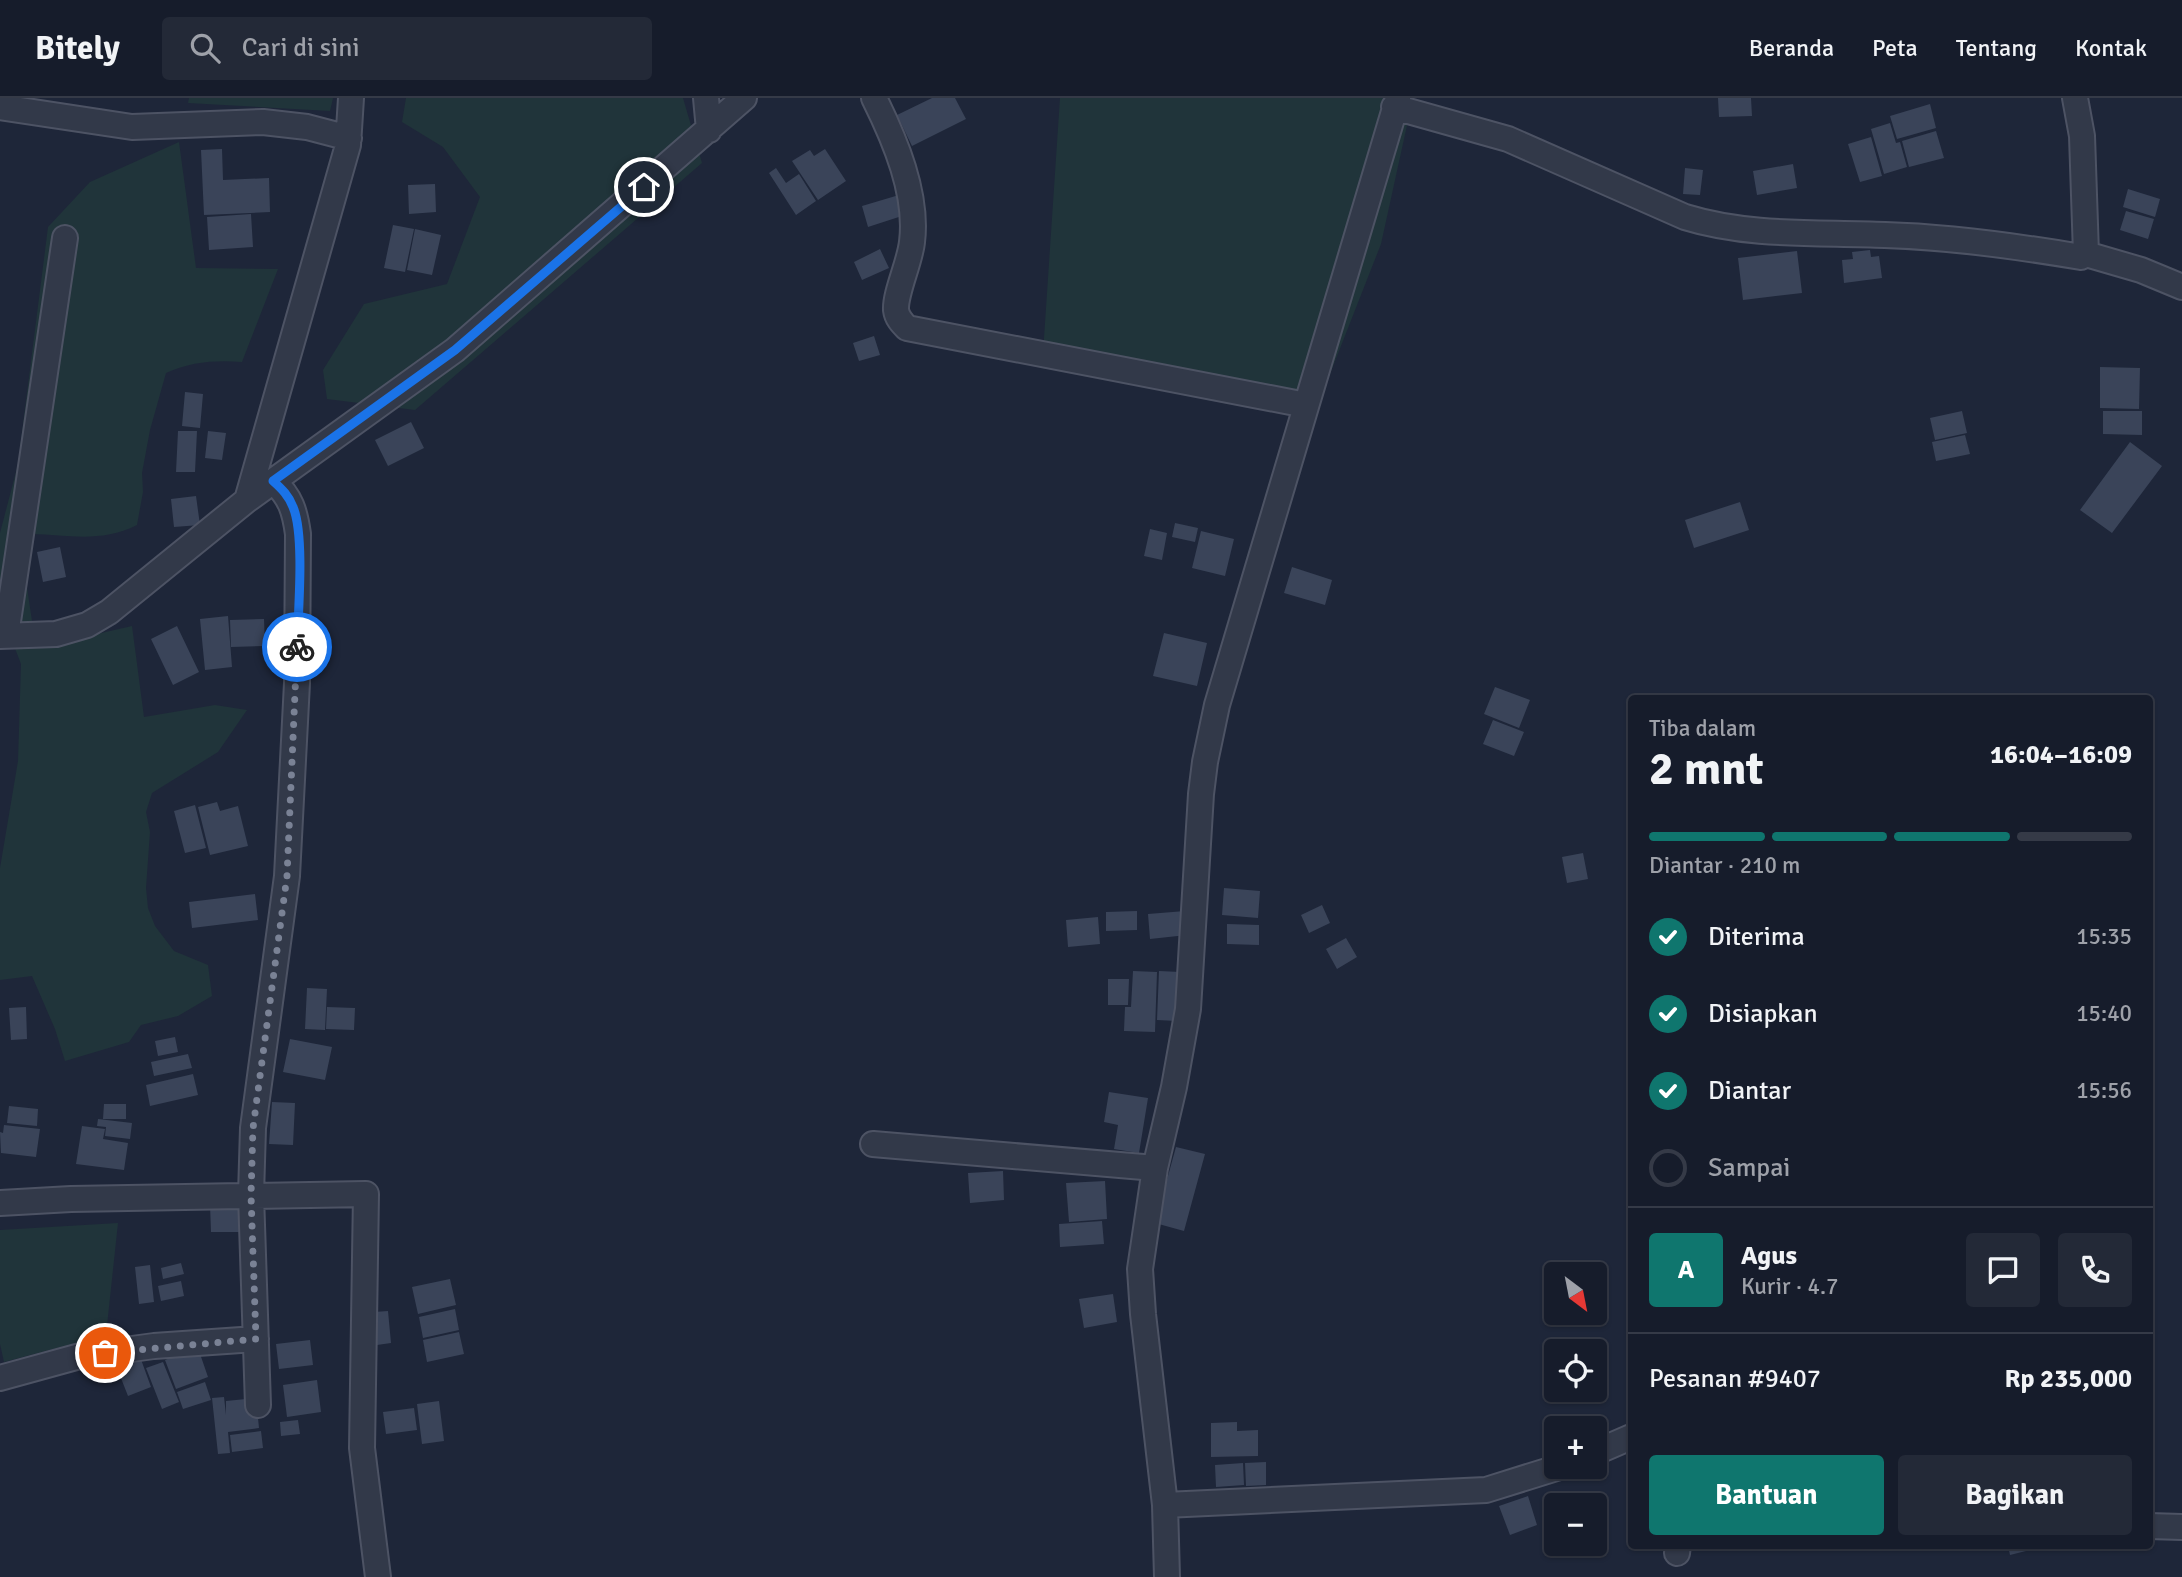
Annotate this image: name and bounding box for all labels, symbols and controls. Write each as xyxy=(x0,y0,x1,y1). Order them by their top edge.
search box xyxy=(162,17,652,80)
text: Bitely xyxy=(35,28,120,69)
icon: search xyxy=(186,29,224,67)
text: Cari di sini xyxy=(242,32,359,64)
text: Beranda xyxy=(1749,33,1834,63)
text: Peta xyxy=(1872,33,1918,63)
text: Tentang xyxy=(1956,33,2037,63)
text: Kontak xyxy=(2075,33,2147,63)
pin xyxy=(614,157,674,217)
icon: home xyxy=(625,168,663,206)
courier xyxy=(262,612,332,682)
icon: bike xyxy=(278,628,316,666)
text: Tiba dalam xyxy=(1649,714,1756,743)
text: 16:04–16:09 xyxy=(1990,739,2132,771)
text: 2 mnt xyxy=(1649,741,1764,797)
text: Diantar · 210 m xyxy=(1649,851,1800,880)
icon: check xyxy=(1649,918,1687,956)
text: Diterima xyxy=(1708,921,1805,953)
text: 15:35 xyxy=(2076,922,2132,951)
icon: check xyxy=(1649,995,1687,1033)
text: Disiapkan xyxy=(1708,998,1818,1030)
text: 15:40 xyxy=(2076,999,2132,1028)
icon: check xyxy=(1649,1072,1687,1110)
text: Diantar xyxy=(1708,1075,1791,1107)
text: 15:56 xyxy=(2076,1076,2132,1105)
text: Sampai xyxy=(1708,1152,1790,1184)
button: chat xyxy=(1966,1233,2040,1307)
button: phone xyxy=(2058,1233,2132,1307)
text: Agus xyxy=(1741,1240,1797,1272)
text: A xyxy=(1678,1254,1694,1286)
north arrow xyxy=(1544,1262,1606,1325)
map controls xyxy=(1544,1262,1607,1556)
text: Kurir · 4.7 xyxy=(1741,1272,1838,1301)
pin xyxy=(75,1323,135,1383)
icon: bag xyxy=(86,1334,124,1372)
button: locate xyxy=(1544,1339,1607,1402)
text: Pesanan #9407 xyxy=(1649,1363,1821,1395)
text: Rp 235,000 xyxy=(2004,1363,2132,1395)
button: + xyxy=(1544,1416,1607,1479)
button: Bantuan xyxy=(1649,1455,1884,1535)
button: Bagikan xyxy=(1898,1455,2132,1535)
button: − xyxy=(1544,1493,1607,1556)

